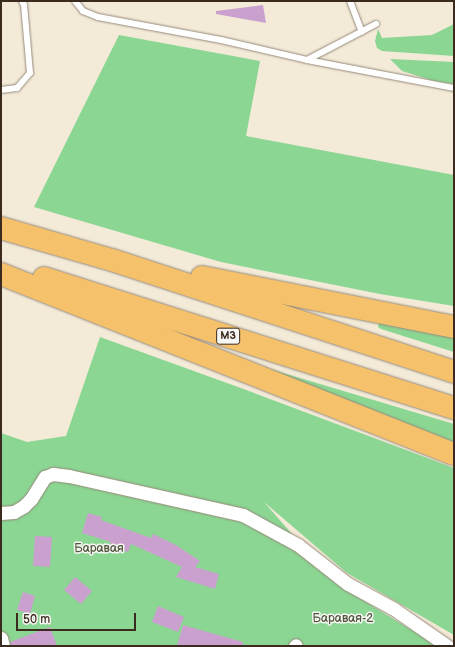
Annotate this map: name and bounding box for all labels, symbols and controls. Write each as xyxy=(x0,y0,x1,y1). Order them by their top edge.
road number: М3 xyxy=(216,327,240,345)
park label: Баравая xyxy=(74,542,124,556)
scale bar xyxy=(18,605,138,631)
text: 50 m xyxy=(23,612,50,627)
park label: Баравая-2 xyxy=(313,612,373,626)

